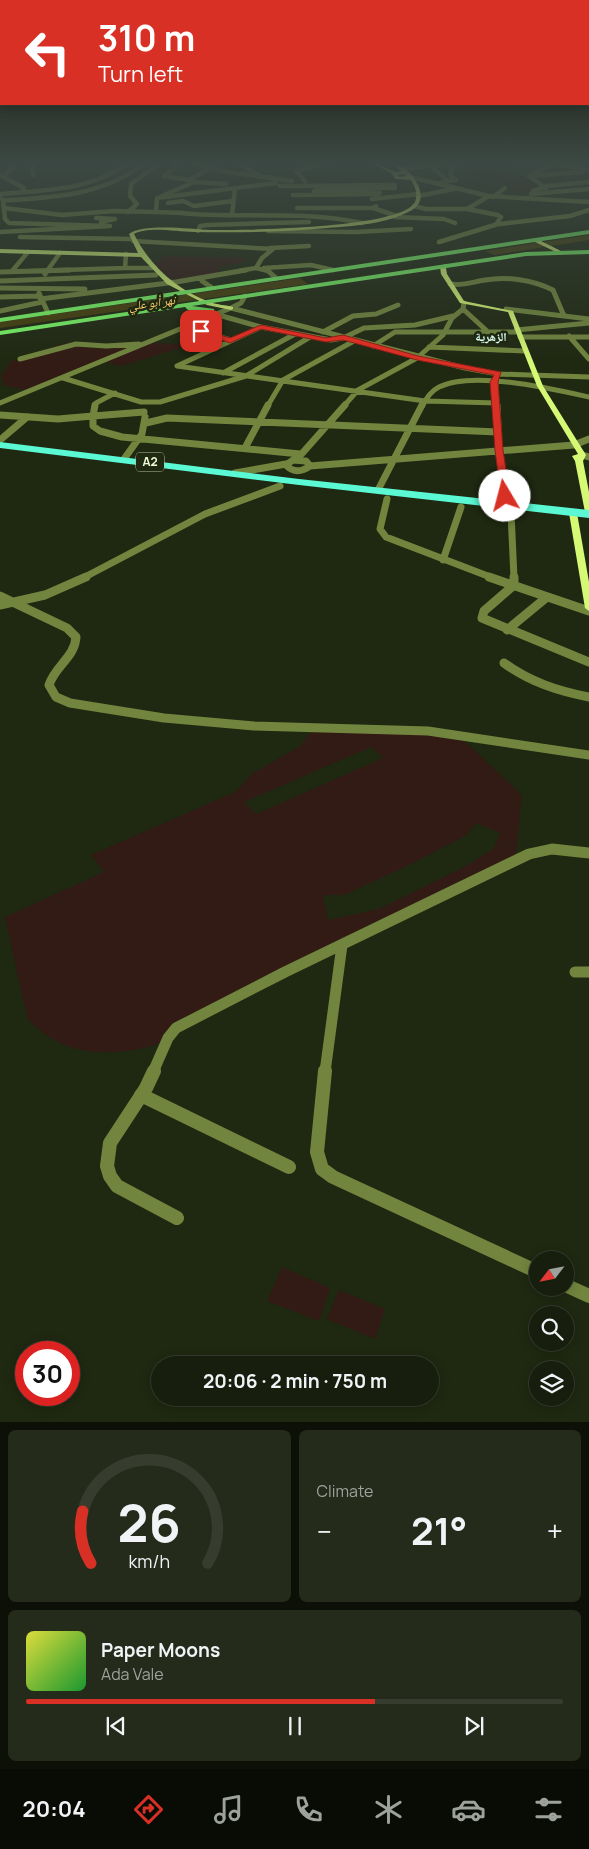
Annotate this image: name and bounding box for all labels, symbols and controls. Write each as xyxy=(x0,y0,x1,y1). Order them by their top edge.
text: 310 m xyxy=(98,14,195,62)
icon: left xyxy=(15,20,80,85)
text: Turn left xyxy=(98,59,183,89)
water label: نهر أبو علي xyxy=(128,291,179,316)
pin xyxy=(180,310,222,352)
icon: arrive xyxy=(187,317,215,345)
district label: الزهرية xyxy=(475,328,507,345)
road number: A2 xyxy=(136,452,164,472)
position arrow xyxy=(478,469,530,521)
north arrow xyxy=(529,1251,574,1296)
map controls xyxy=(529,1251,574,1406)
button: search xyxy=(529,1306,574,1351)
speed limit sign: 30 xyxy=(15,1341,80,1406)
button: layers xyxy=(529,1361,574,1406)
text: 20:06 · 2 min · 750 m xyxy=(203,1368,387,1394)
text: Climate xyxy=(317,1480,373,1502)
text: 26 xyxy=(118,1487,181,1558)
text: 21° xyxy=(411,1504,467,1556)
text: − xyxy=(317,1512,332,1550)
text: + xyxy=(547,1512,563,1550)
text: km/h xyxy=(128,1549,170,1573)
text: Paper Moons xyxy=(101,1637,220,1663)
text: Ada Vale xyxy=(101,1663,164,1685)
icon: previous xyxy=(102,1712,130,1740)
icon: pause xyxy=(281,1712,309,1740)
icon: next xyxy=(460,1712,488,1740)
icon: directions xyxy=(131,1792,166,1827)
icon: music xyxy=(211,1792,246,1827)
icon: phone xyxy=(291,1792,326,1827)
icon: climate xyxy=(371,1792,406,1827)
icon: car xyxy=(451,1792,486,1827)
icon: filters xyxy=(531,1792,566,1827)
text: 20:04 xyxy=(23,1794,86,1824)

